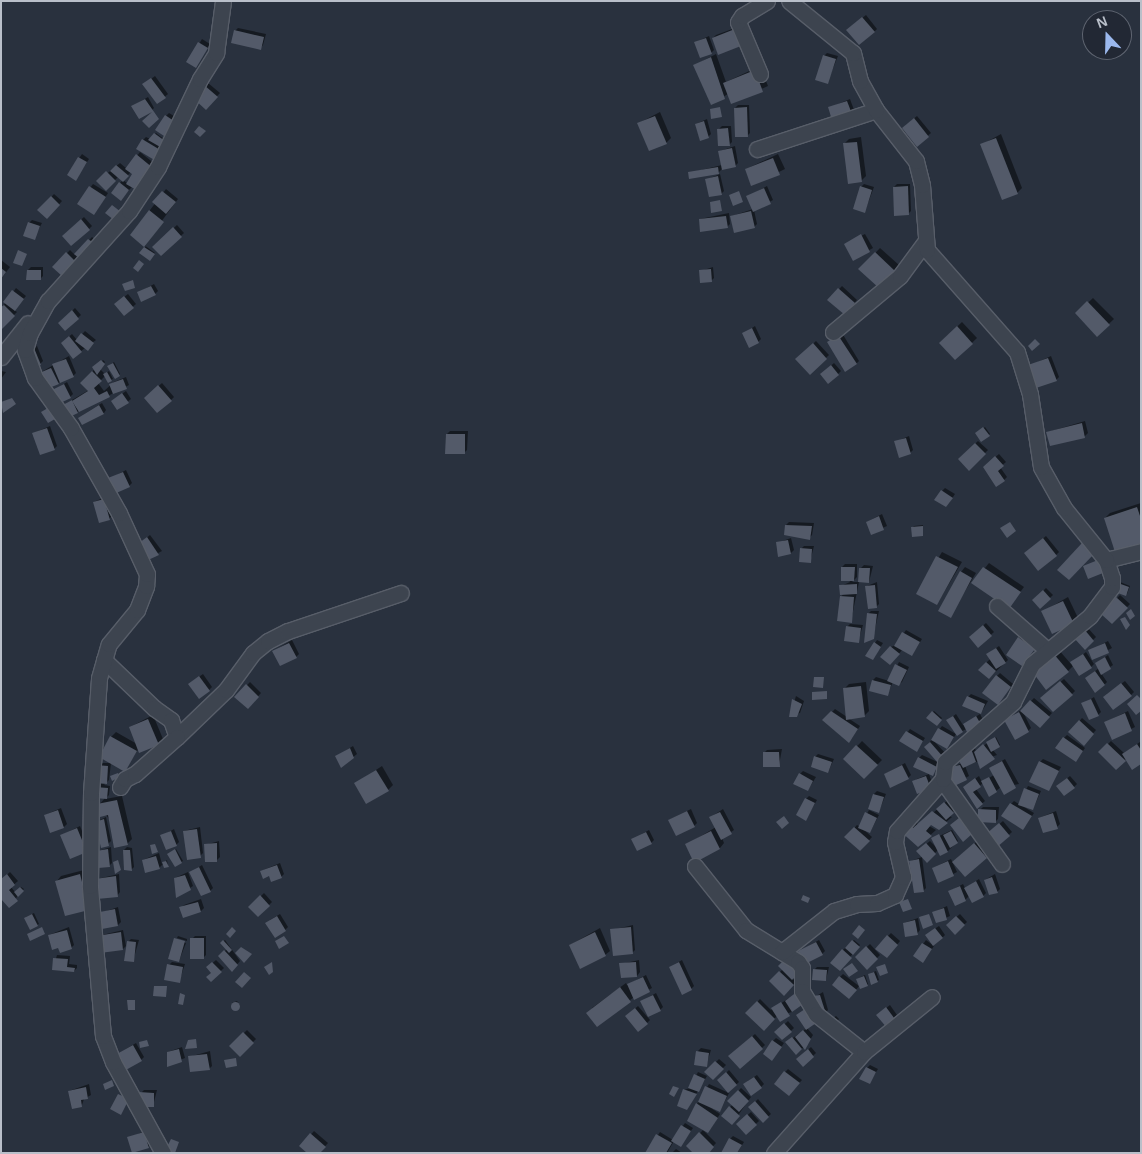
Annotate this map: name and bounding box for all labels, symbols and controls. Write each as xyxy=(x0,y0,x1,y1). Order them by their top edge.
north arrow xyxy=(1082,10,1132,60)
text: N xyxy=(1094,13,1110,31)

